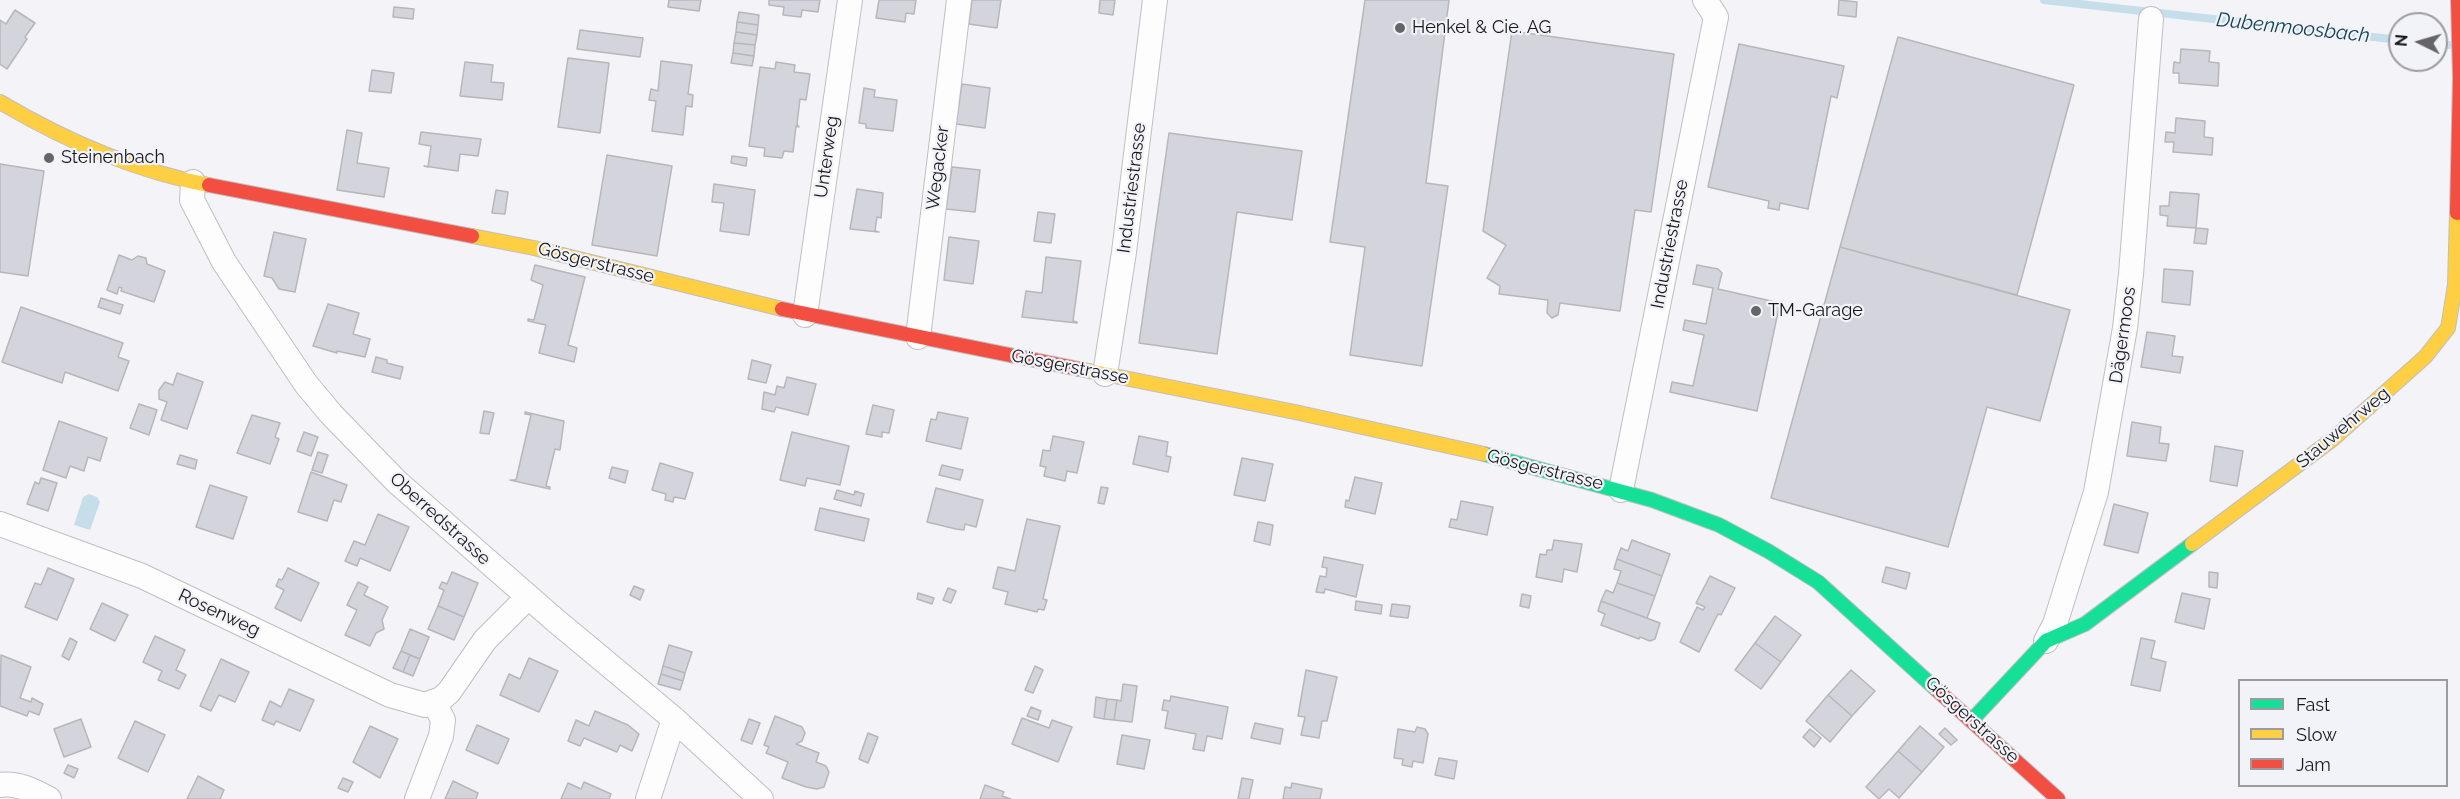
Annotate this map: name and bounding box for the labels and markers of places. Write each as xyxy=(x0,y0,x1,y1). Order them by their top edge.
place label: Henkel & Cie. AG xyxy=(1412,17,1551,39)
marker: Henkel & Cie. AG xyxy=(1393,21,1407,35)
place label: Steinenbach xyxy=(61,147,165,169)
marker: Steinenbach xyxy=(42,151,56,165)
place label: TM-Garage xyxy=(1768,300,1863,322)
marker: TM-Garage xyxy=(1749,304,1763,318)

